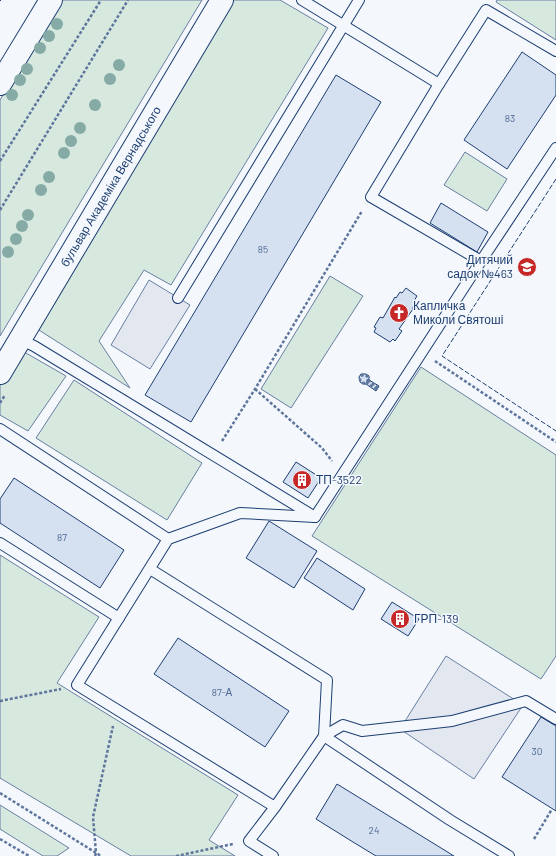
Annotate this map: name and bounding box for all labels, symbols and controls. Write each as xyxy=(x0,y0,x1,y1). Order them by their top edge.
street label: бульвар Академіка Вернадського xyxy=(57,103,163,269)
house number: 83 xyxy=(505,112,515,124)
house number: 85 xyxy=(258,243,268,255)
place label: Дитячий садок №463 xyxy=(447,252,513,281)
school or university icon: Дитячий садок №463 xyxy=(516,256,538,278)
place label: Капличка Миколи Святоші xyxy=(413,298,503,326)
church icon: Капличка Миколи Святоші xyxy=(388,302,410,324)
building icon: ТП-3522 xyxy=(291,469,313,491)
place label: ТП-3522 xyxy=(316,472,362,486)
house number: 87 xyxy=(57,531,67,543)
building icon: ГРП-139 xyxy=(389,608,411,630)
place label: ГРП-139 xyxy=(414,611,459,625)
house number: 87-А xyxy=(212,686,233,698)
house number: 30 xyxy=(532,745,542,757)
house number: 24 xyxy=(369,824,379,836)

